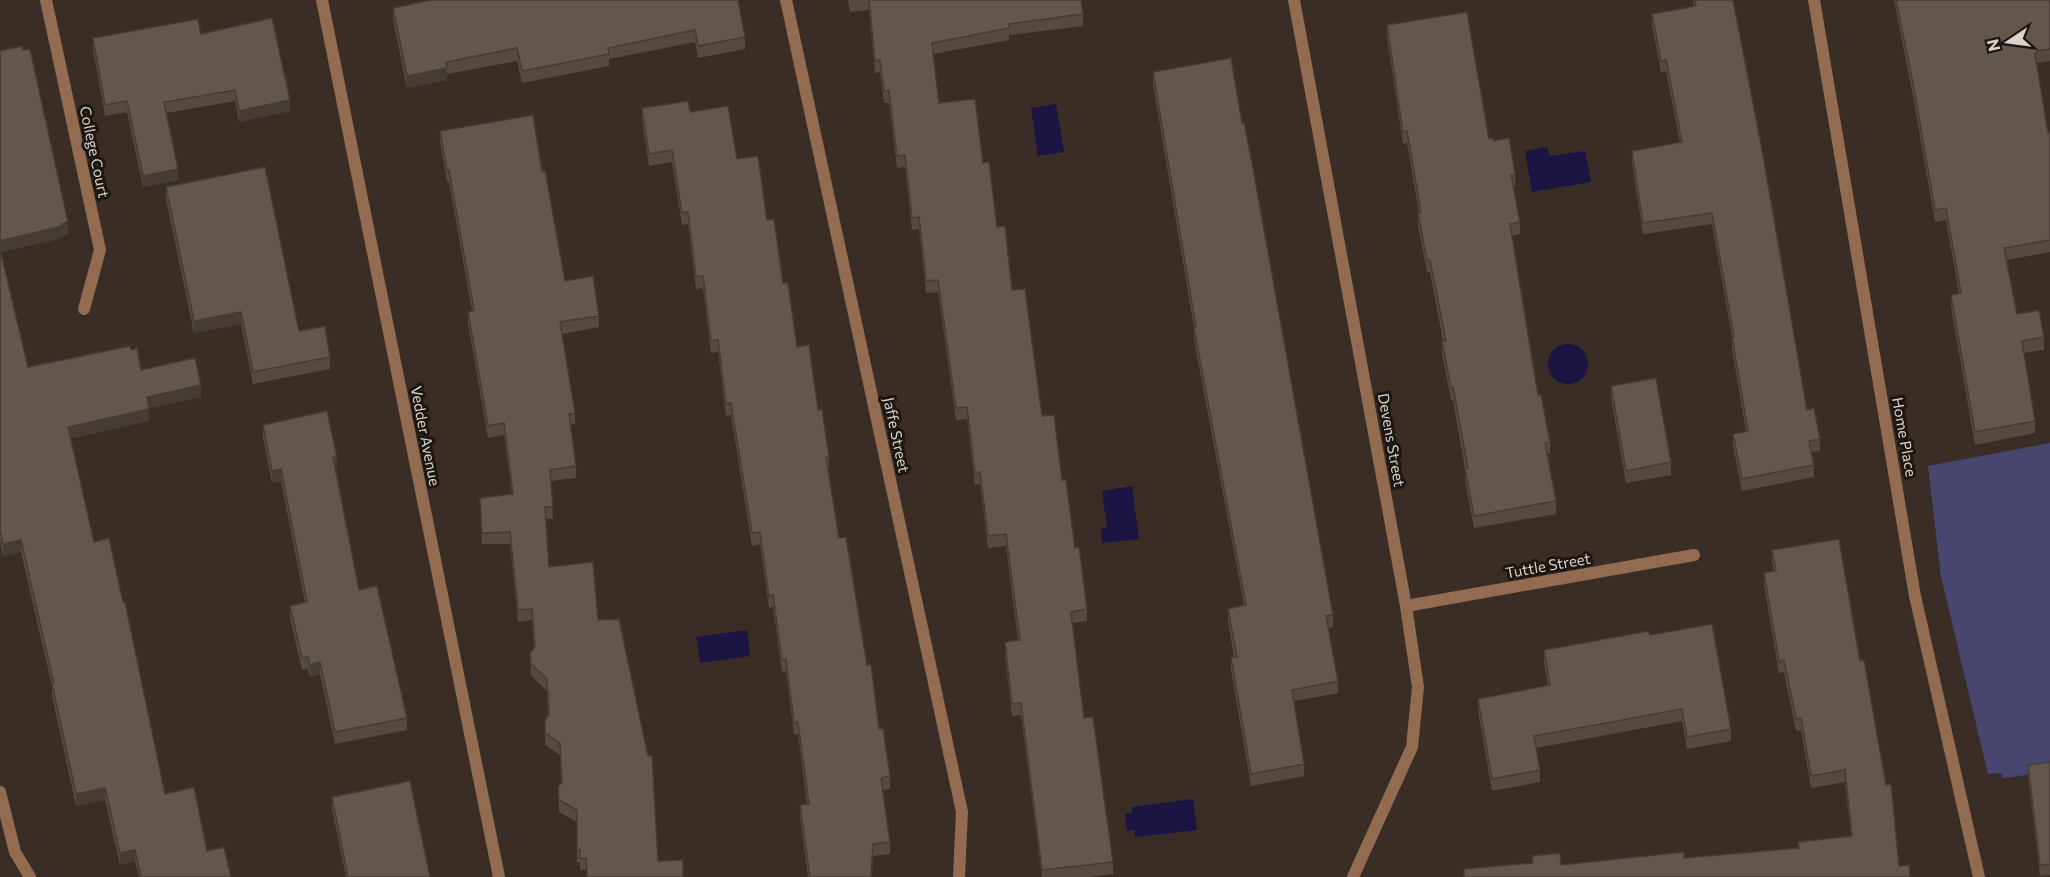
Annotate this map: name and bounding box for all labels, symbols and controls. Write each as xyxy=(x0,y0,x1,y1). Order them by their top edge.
north arrow xyxy=(1978,12,2038,72)
text: N xyxy=(1982,38,2004,53)
street label: College Court xyxy=(76,104,113,199)
street label: Vedder Avenue xyxy=(407,384,444,487)
street label: Devens Street xyxy=(1375,392,1409,488)
street label: Jaffe Street xyxy=(880,395,914,474)
street label: Home Place xyxy=(1889,396,1921,478)
street label: Tuttle Street xyxy=(1504,549,1592,581)

